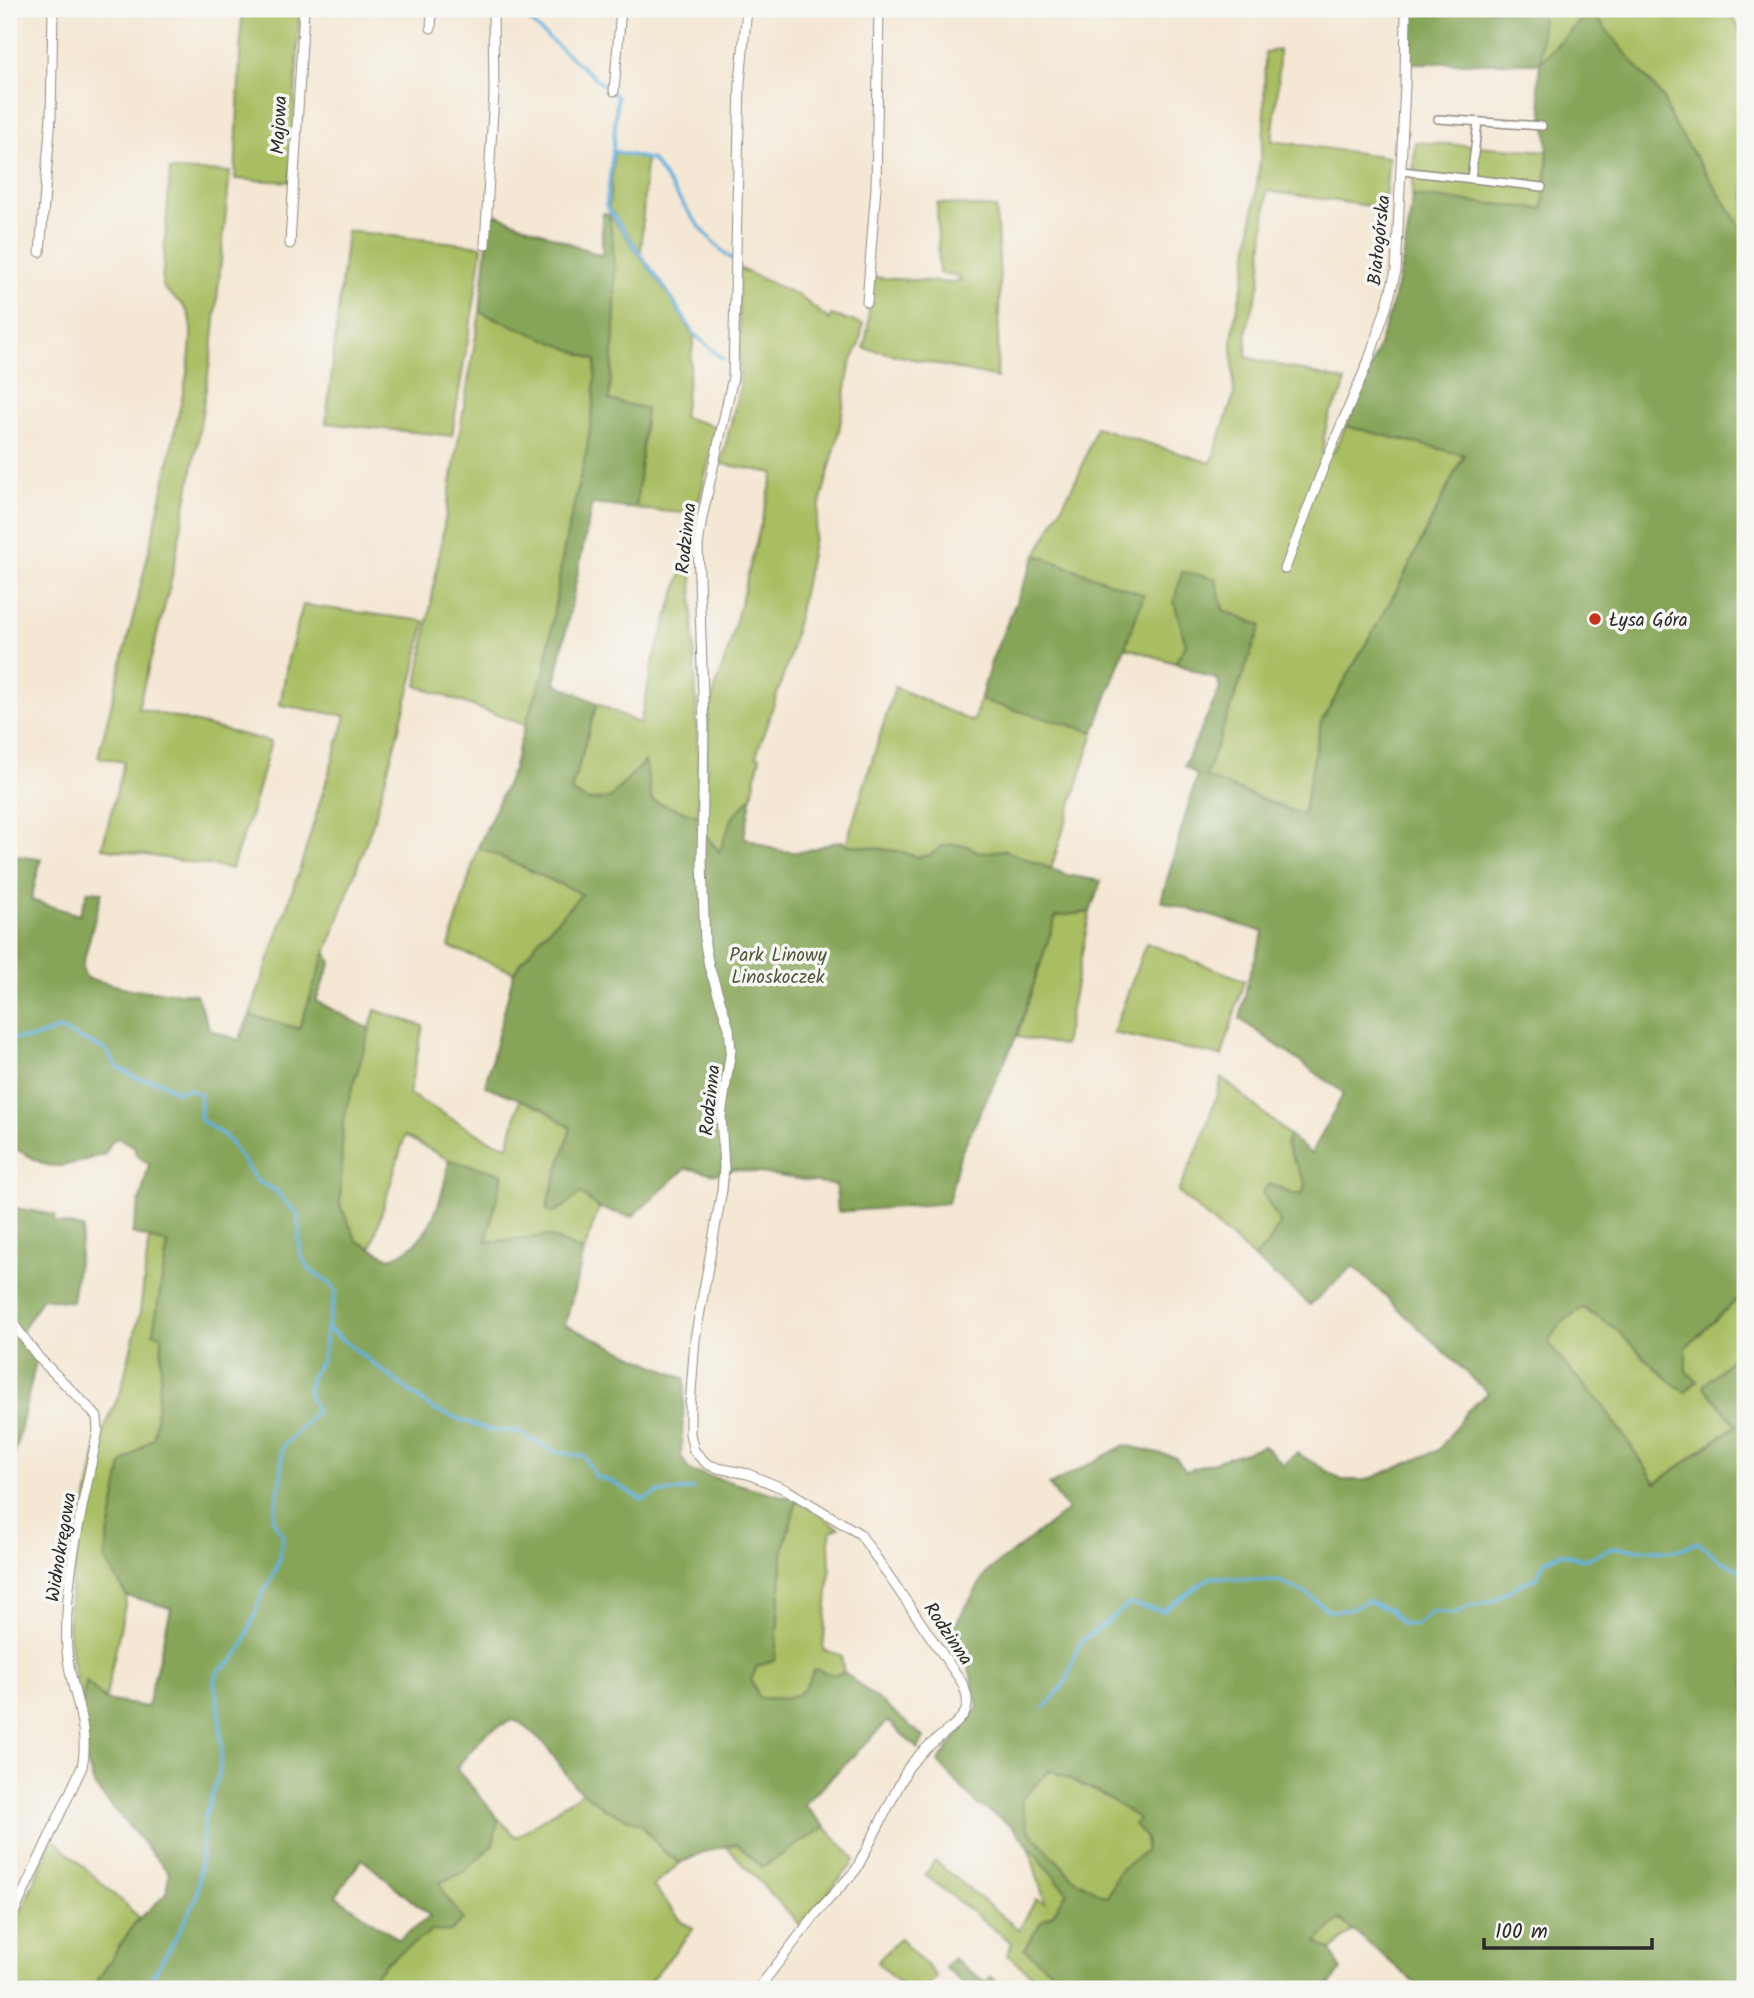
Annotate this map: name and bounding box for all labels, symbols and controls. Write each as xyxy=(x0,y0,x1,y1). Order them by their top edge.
street label: Majowa xyxy=(263,95,297,155)
street label: Białogórska xyxy=(1360,193,1400,287)
street label: Rodzinna xyxy=(668,501,706,575)
place label: Łysa Góra xyxy=(1609,606,1688,636)
marker: Łysa Góra xyxy=(1587,611,1603,627)
park label: Park Linowy Linoskoczek xyxy=(729,941,828,993)
street label: Rodzinna xyxy=(692,1063,730,1137)
street label: Widnokręgowa xyxy=(39,1490,85,1604)
street label: Rodzinna xyxy=(915,1596,980,1672)
scale bar xyxy=(1484,1907,1652,1951)
text: 100 m xyxy=(1495,1916,1548,1949)

